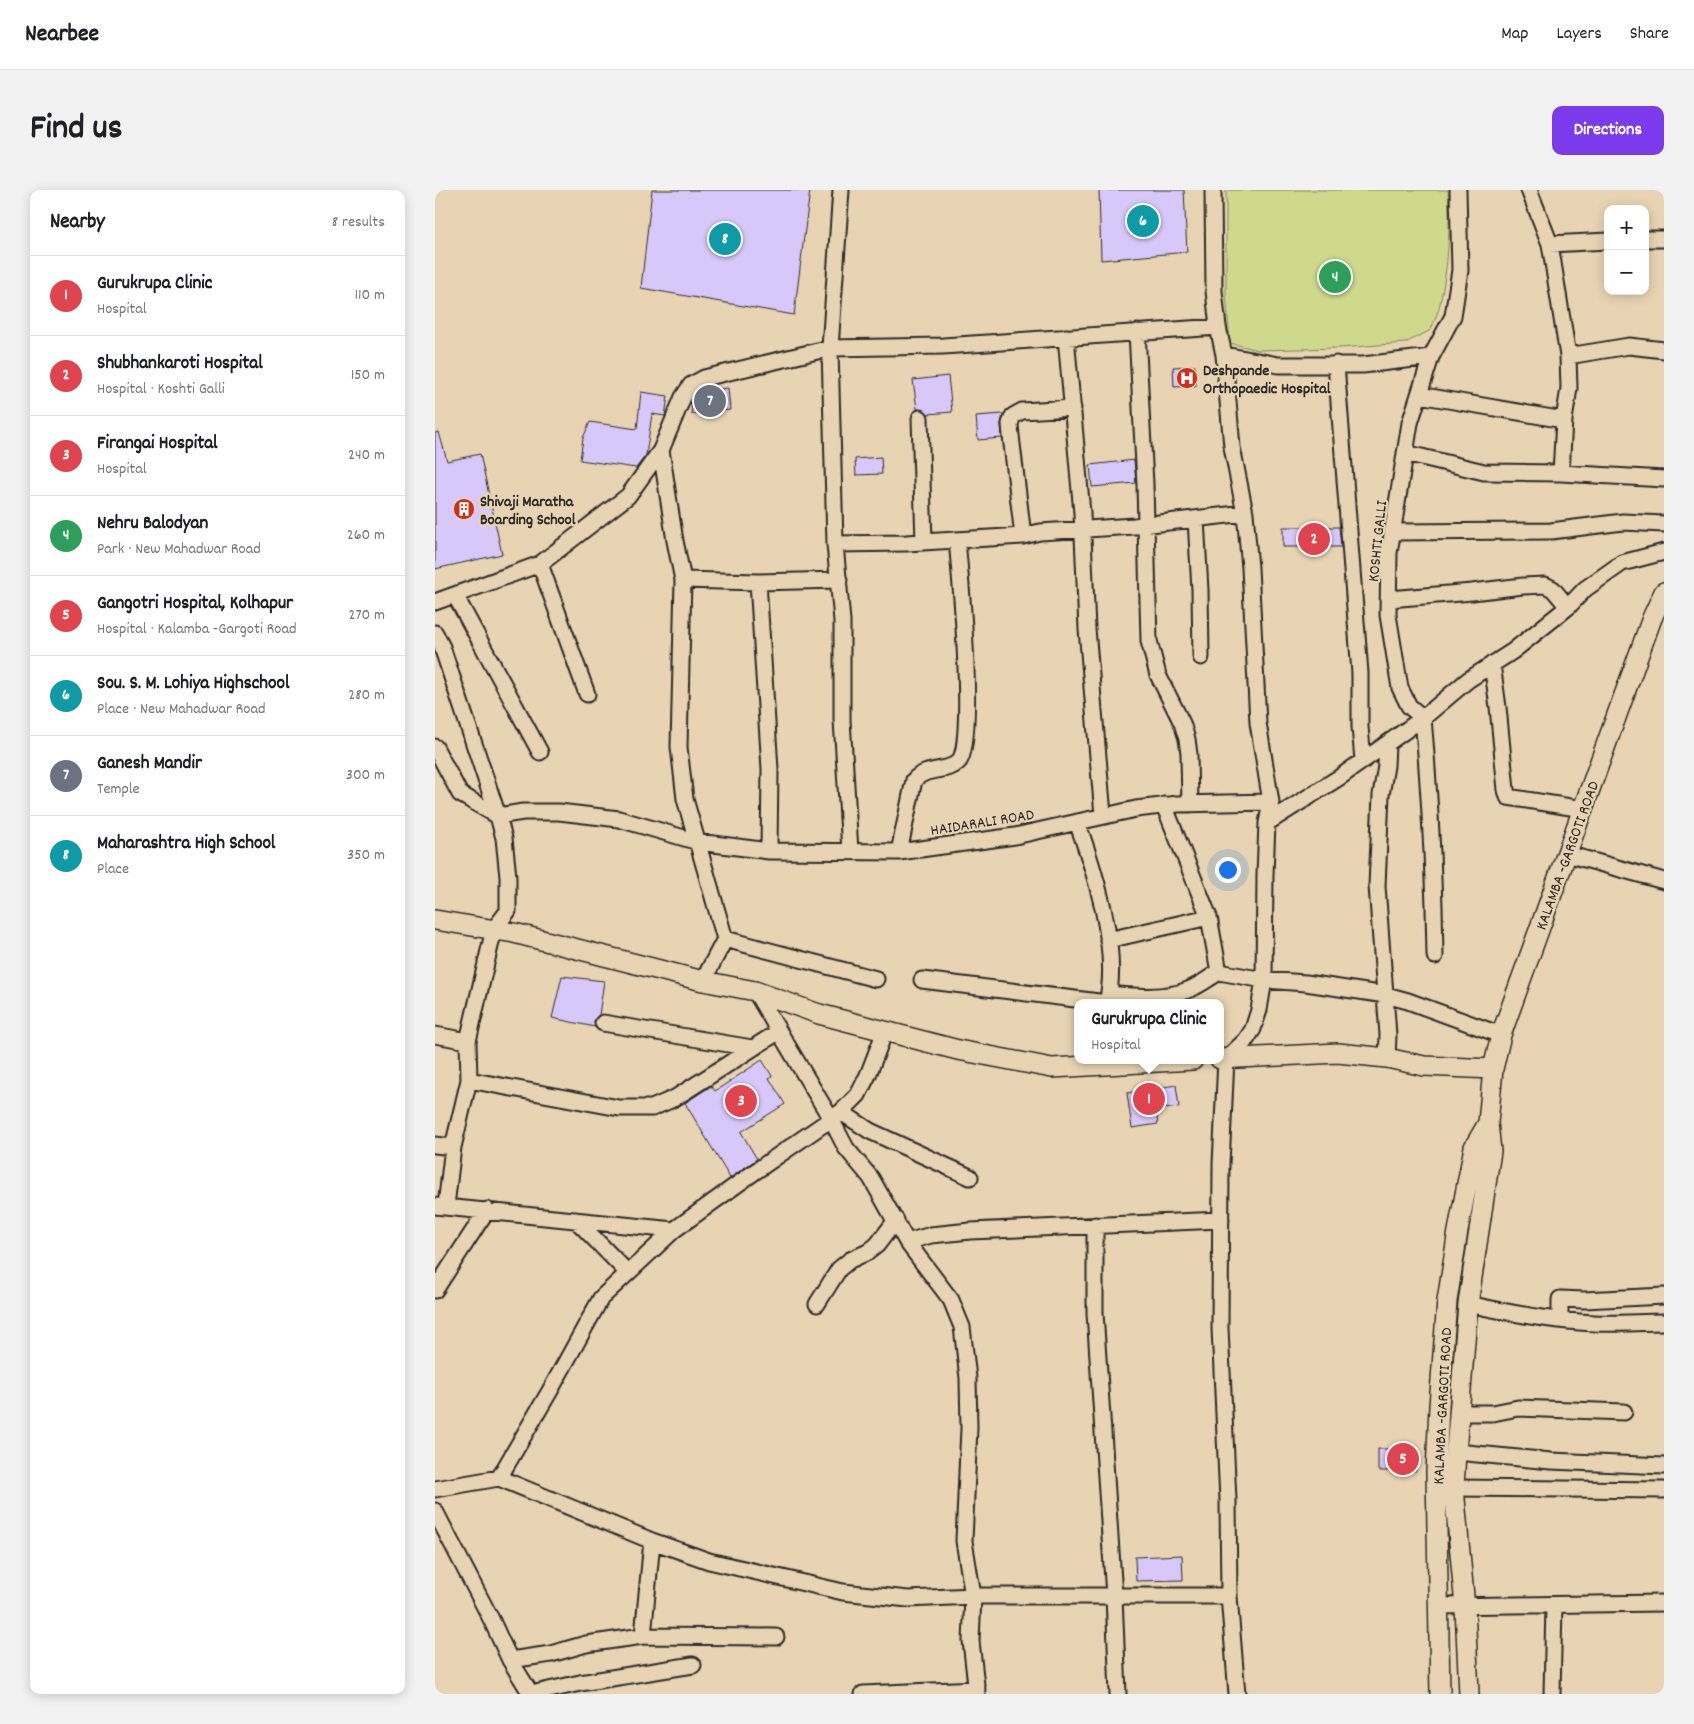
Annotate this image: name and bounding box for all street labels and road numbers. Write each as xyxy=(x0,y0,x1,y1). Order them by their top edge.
street label: KOSHTI GALLI xyxy=(1363,499,1394,583)
street label: KALAMBA -GARGOTI ROAD xyxy=(1531,778,1606,934)
street label: HAIDARALI ROAD xyxy=(929,804,1036,843)
street label: KALAMBA -GARGOTI ROAD xyxy=(1428,1327,1459,1485)

